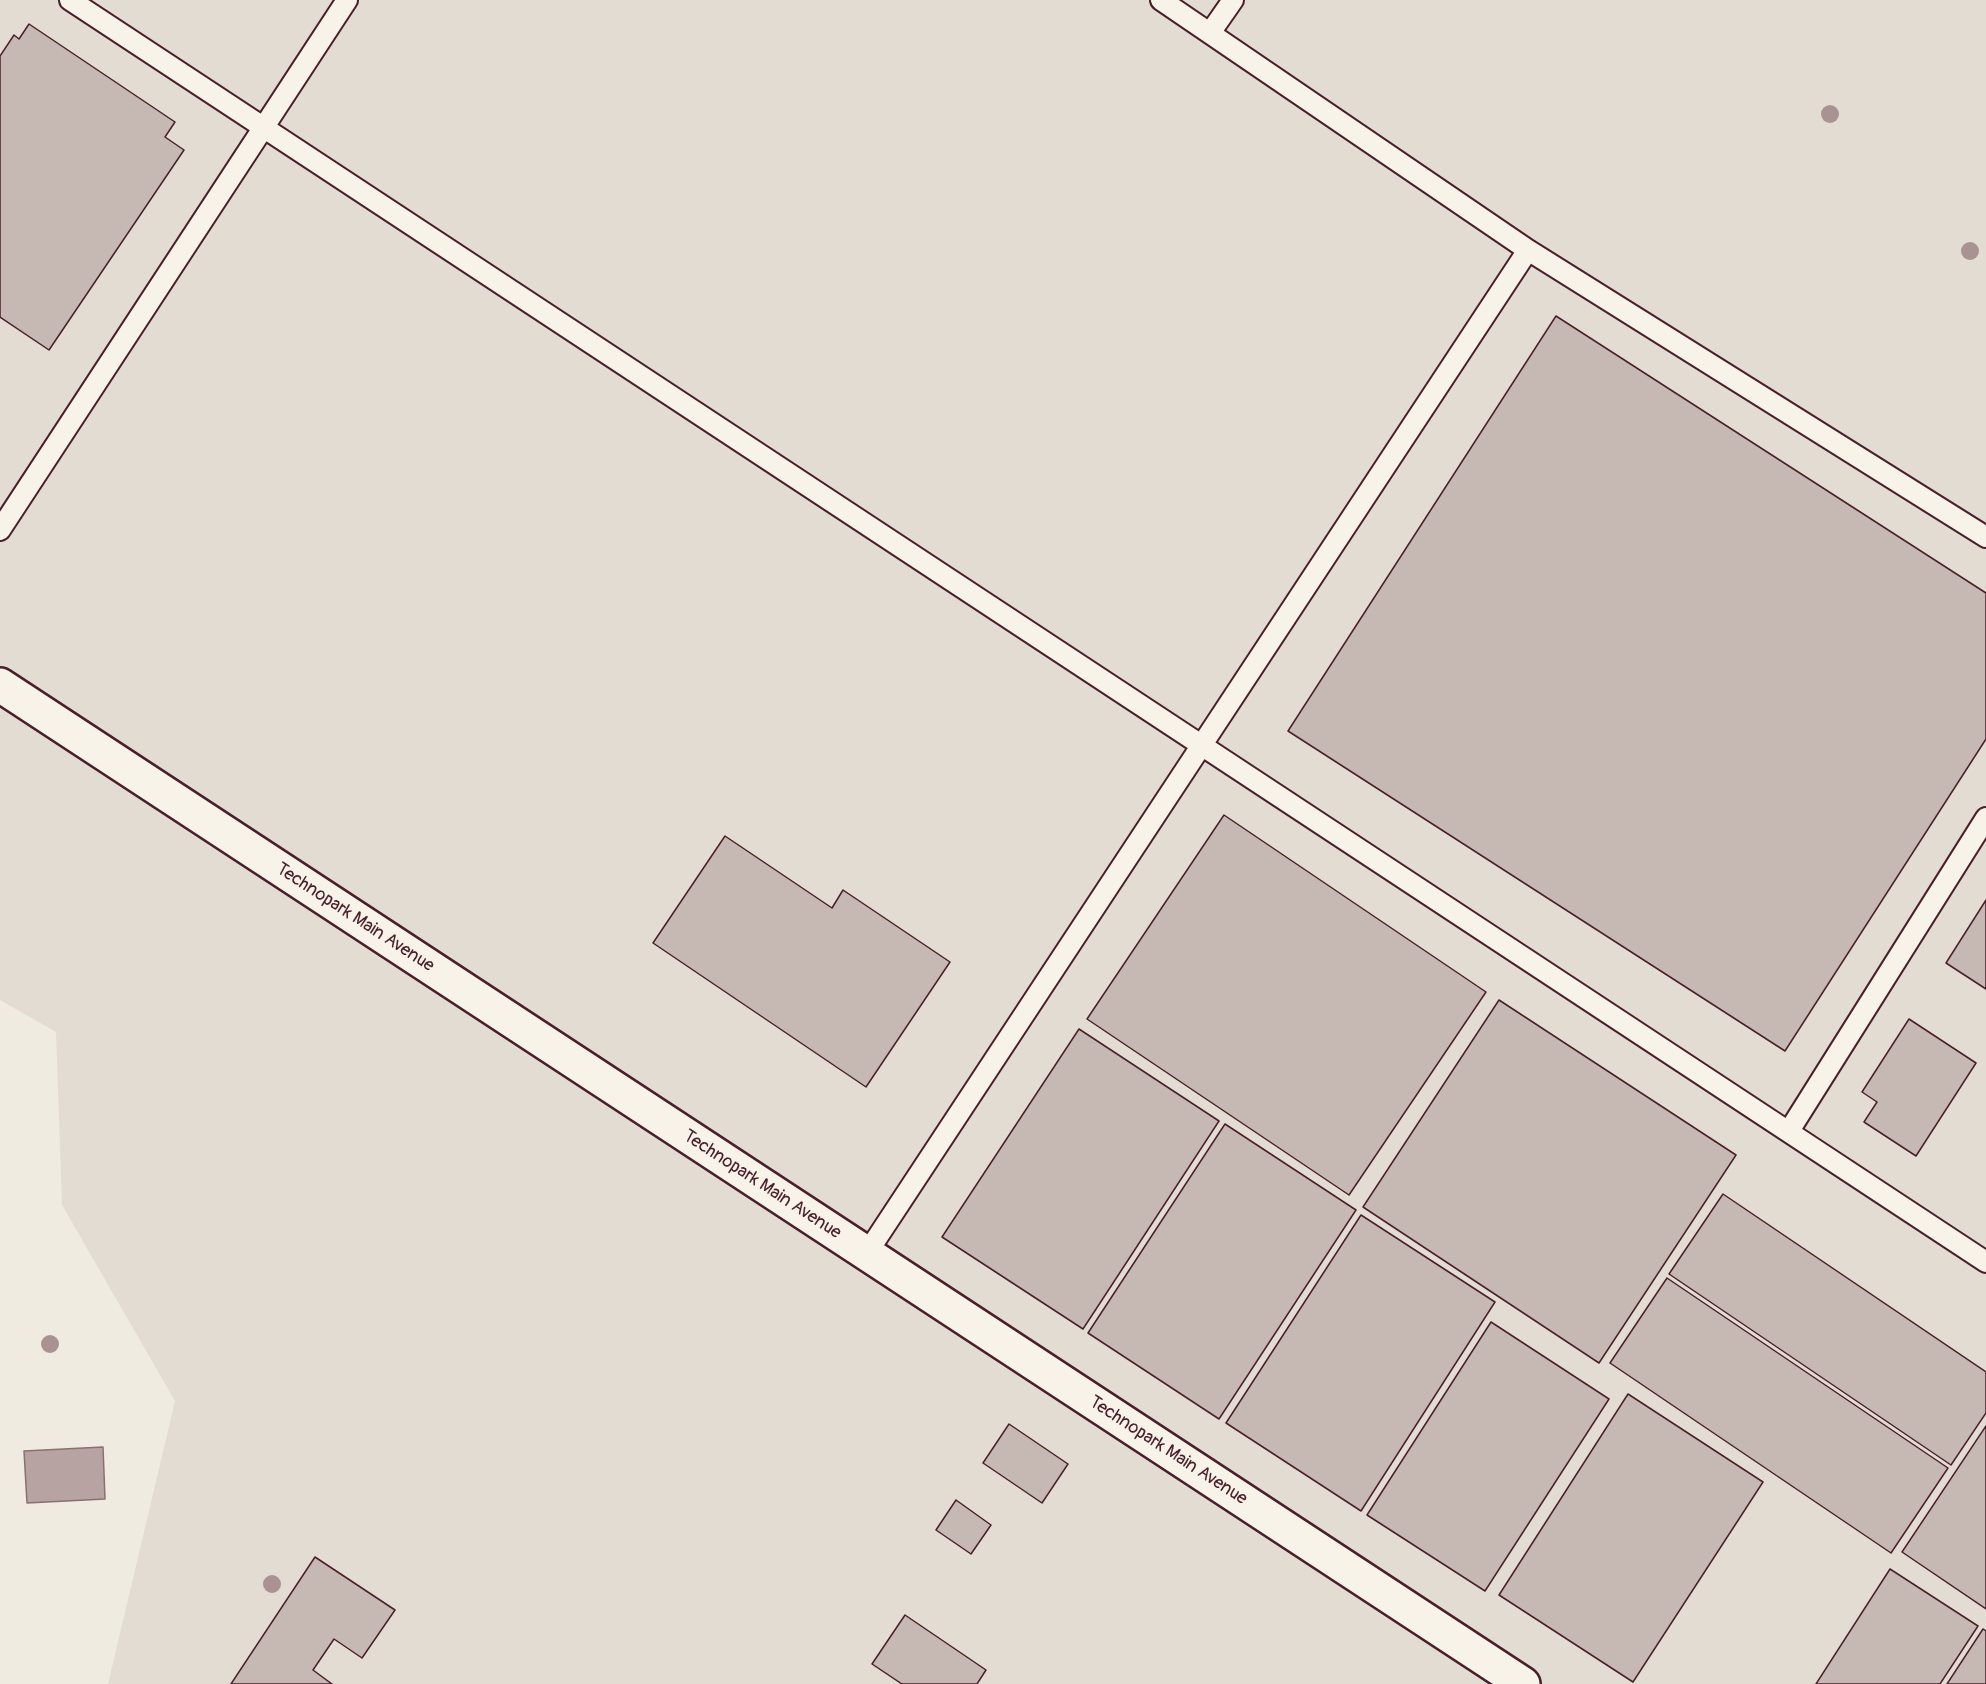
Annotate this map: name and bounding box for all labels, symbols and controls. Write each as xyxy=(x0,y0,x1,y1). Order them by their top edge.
street label: Technopark Main Avenue xyxy=(272,859,438,977)
street label: Technopark Main Avenue xyxy=(679,1126,845,1244)
street label: Technopark Main Avenue xyxy=(1085,1392,1251,1510)

